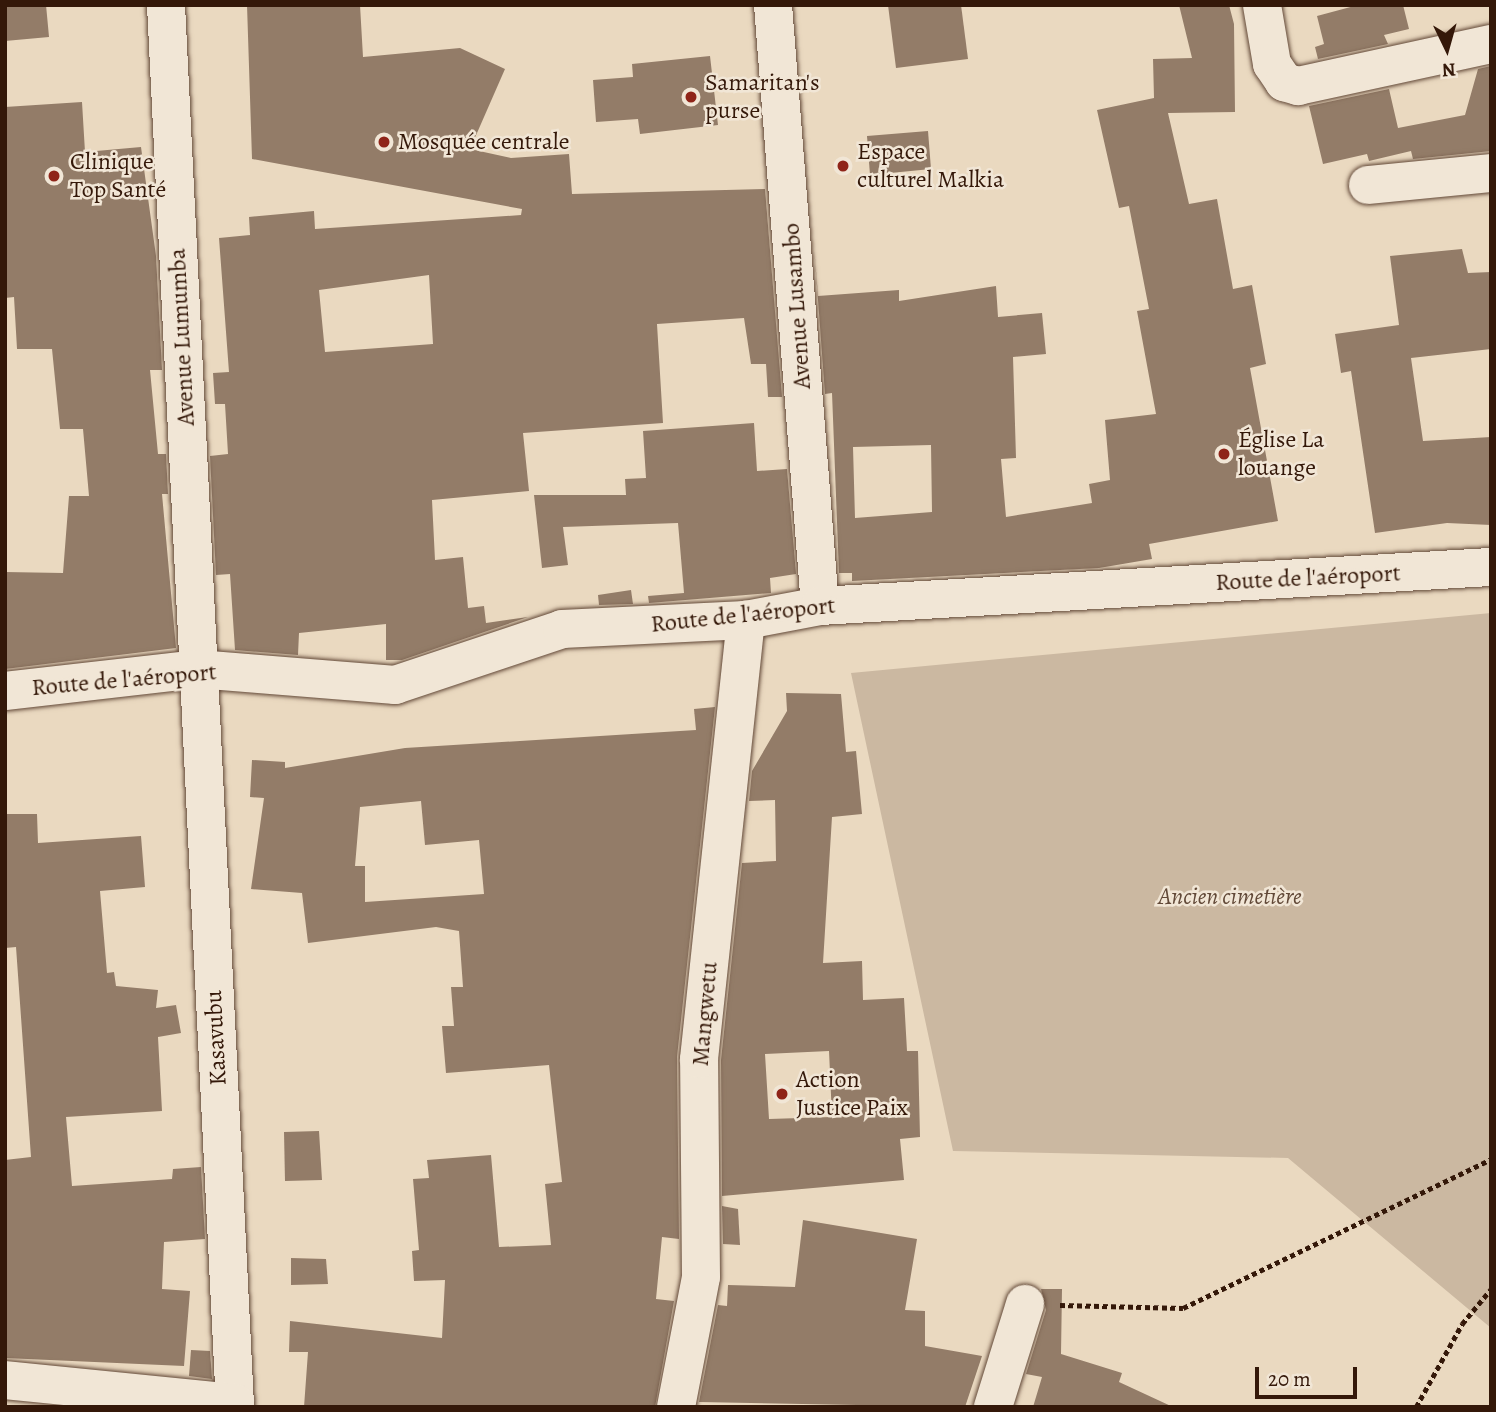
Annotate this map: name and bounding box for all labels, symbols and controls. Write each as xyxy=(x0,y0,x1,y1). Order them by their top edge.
north arrow xyxy=(1412,14,1482,84)
text: N xyxy=(1441,56,1457,83)
place label: Samaritan's purse xyxy=(705,69,820,125)
marker: Samaritan's purse xyxy=(683,89,699,105)
place label: Mosquée centrale xyxy=(398,128,569,156)
marker: Mosquée centrale xyxy=(376,134,392,150)
place label: Espace culturel Malkia xyxy=(857,138,1004,194)
place label: Clinique Top Santé xyxy=(70,148,166,204)
marker: Espace culturel Malkia xyxy=(835,158,851,174)
marker: Clinique Top Santé xyxy=(44,166,64,186)
street label: Avenue Lusambo xyxy=(777,222,817,390)
street label: Avenue Lumumba xyxy=(163,248,201,426)
place label: Église La louange xyxy=(1238,426,1324,482)
marker: Église La louange xyxy=(1216,446,1232,462)
street label: Route de l'aéroport xyxy=(1215,559,1401,597)
street label: Route de l'aéroport xyxy=(649,591,837,639)
street label: Route de l'aéroport xyxy=(30,658,218,702)
park label: Ancien cimetière xyxy=(1158,883,1302,911)
street label: Mangwetu xyxy=(686,961,724,1067)
street label: Kasavubu xyxy=(199,990,233,1086)
place label: Action Justice Paix xyxy=(796,1066,908,1122)
marker: Action Justice Paix xyxy=(774,1086,790,1102)
scale bar xyxy=(1258,1352,1360,1396)
text: 20 m xyxy=(1268,1365,1311,1393)

